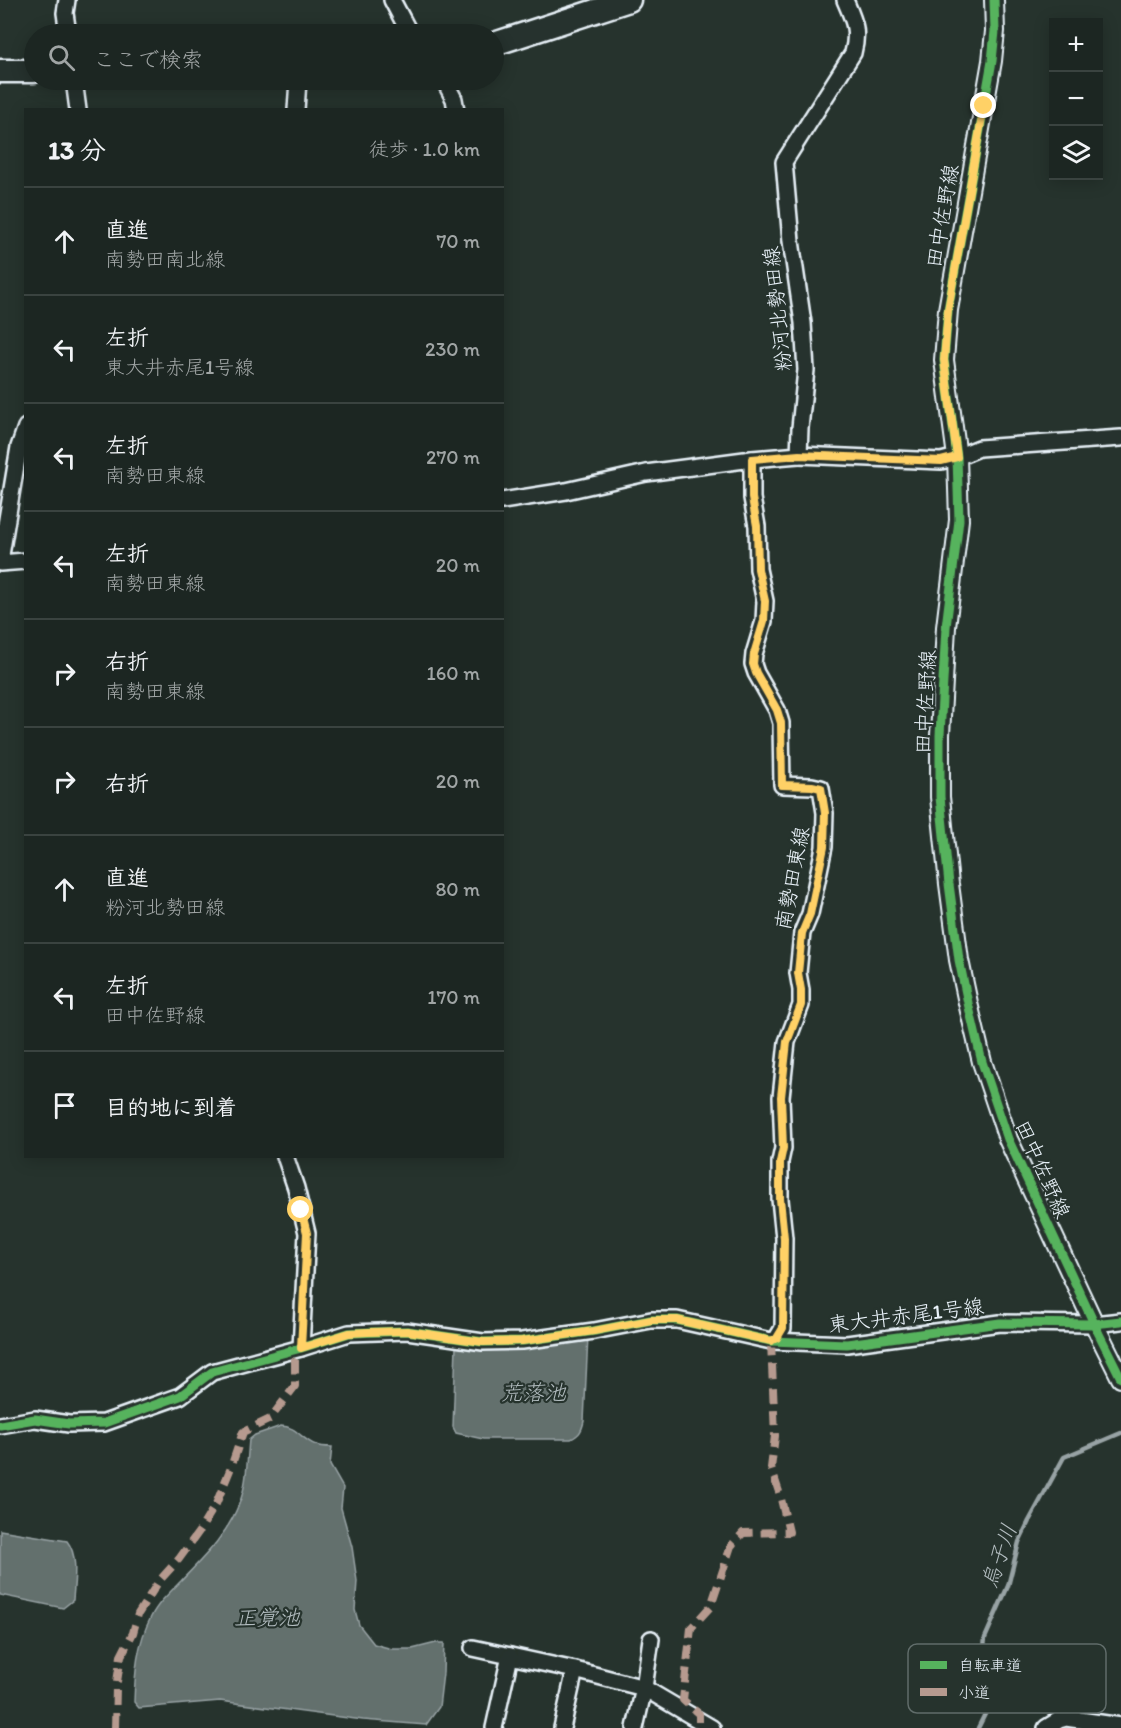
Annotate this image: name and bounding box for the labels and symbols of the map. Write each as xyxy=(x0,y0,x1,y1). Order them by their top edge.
route end xyxy=(970,92,996,118)
street label: 田中佐野線 xyxy=(921,162,963,270)
street label: 粉河北勢田線 xyxy=(758,245,796,373)
street label: 田中佐野線 xyxy=(910,649,940,755)
street label: 南勢田東線 xyxy=(770,824,814,932)
street label: 田中佐野線 xyxy=(1010,1116,1076,1222)
route start xyxy=(287,1196,313,1222)
street label: 東大井赤尾1号線 xyxy=(827,1293,985,1337)
water label: 荒落池 xyxy=(500,1379,567,1406)
water label: 烏子川 xyxy=(975,1520,1023,1592)
water label: 正覚池 xyxy=(234,1604,301,1631)
legend xyxy=(908,1644,1106,1713)
text: 自転車道 xyxy=(958,1656,1022,1675)
text: 小道 xyxy=(958,1683,990,1702)

